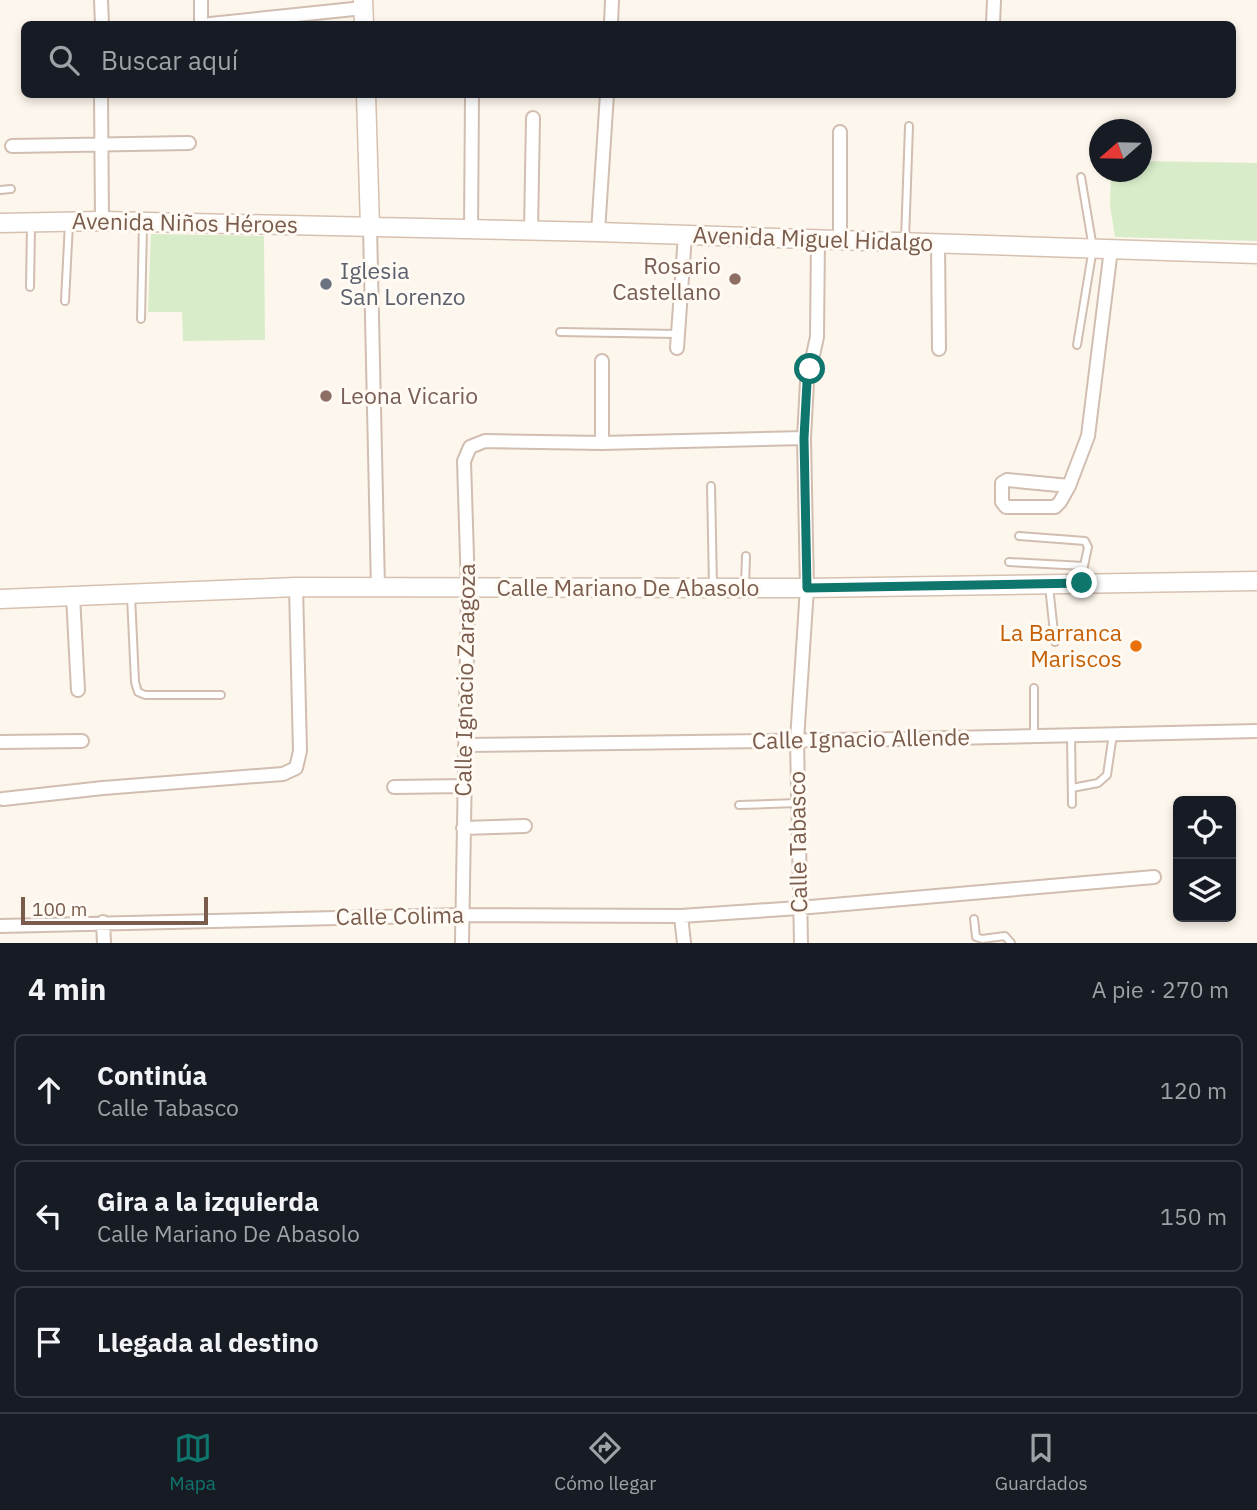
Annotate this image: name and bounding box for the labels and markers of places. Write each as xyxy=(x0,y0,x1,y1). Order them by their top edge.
place label: Rosario Castellano xyxy=(612,250,721,306)
place label: Iglesia San Lorenzo xyxy=(340,255,466,311)
marker: Rosario Castellano xyxy=(727,271,743,287)
marker: Iglesia San Lorenzo xyxy=(318,276,334,292)
place label: Leona Vicario xyxy=(340,380,478,410)
marker: Leona Vicario xyxy=(318,388,334,404)
place label: La Barranca Mariscos xyxy=(1000,617,1122,673)
marker: La Barranca Mariscos xyxy=(1128,638,1144,654)

